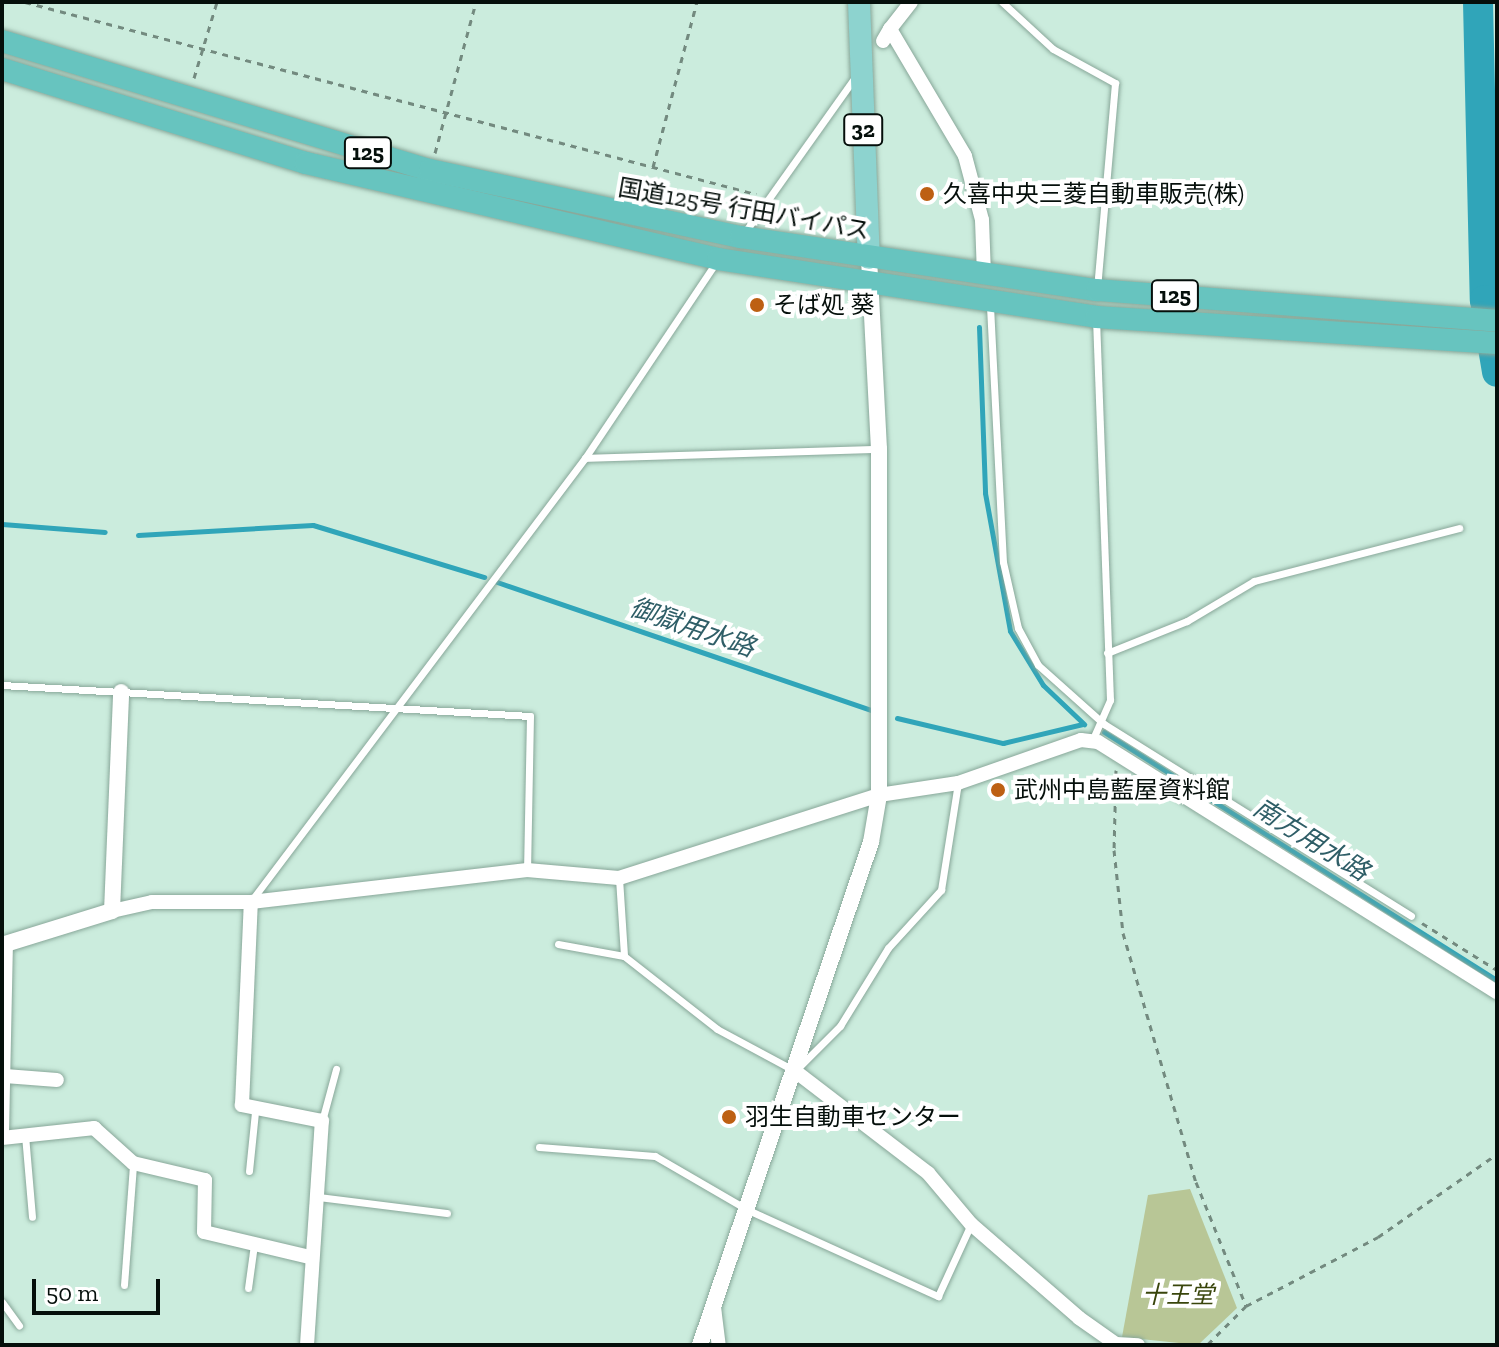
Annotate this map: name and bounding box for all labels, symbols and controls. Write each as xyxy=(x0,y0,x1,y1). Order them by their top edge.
road number: 32 xyxy=(843,112,883,148)
road number: 125 xyxy=(342,135,394,171)
street label: 国道125号 行田バイパス xyxy=(616,173,872,245)
place label: 久喜中央三菱自動車販売(株) xyxy=(943,180,1244,208)
marker: 久喜中央三菱自動車販売(株) xyxy=(918,185,936,203)
road number: 125 xyxy=(1149,278,1201,314)
place label: そば処 葵 xyxy=(773,291,874,319)
marker: そば処 葵 xyxy=(748,296,766,314)
water label: 御獄用水路 xyxy=(625,592,759,664)
place label: 武州中島藍屋資料館 xyxy=(1014,776,1230,804)
marker: 武州中島藍屋資料館 xyxy=(989,781,1007,799)
water label: 南方用水路 xyxy=(1248,792,1374,888)
place label: 羽生自動車センター xyxy=(745,1103,961,1131)
marker: 羽生自動車センター xyxy=(720,1108,738,1126)
scale bar xyxy=(36,1263,164,1313)
text: 50 m xyxy=(46,1278,98,1307)
park label: 十王堂 xyxy=(1142,1281,1214,1309)

